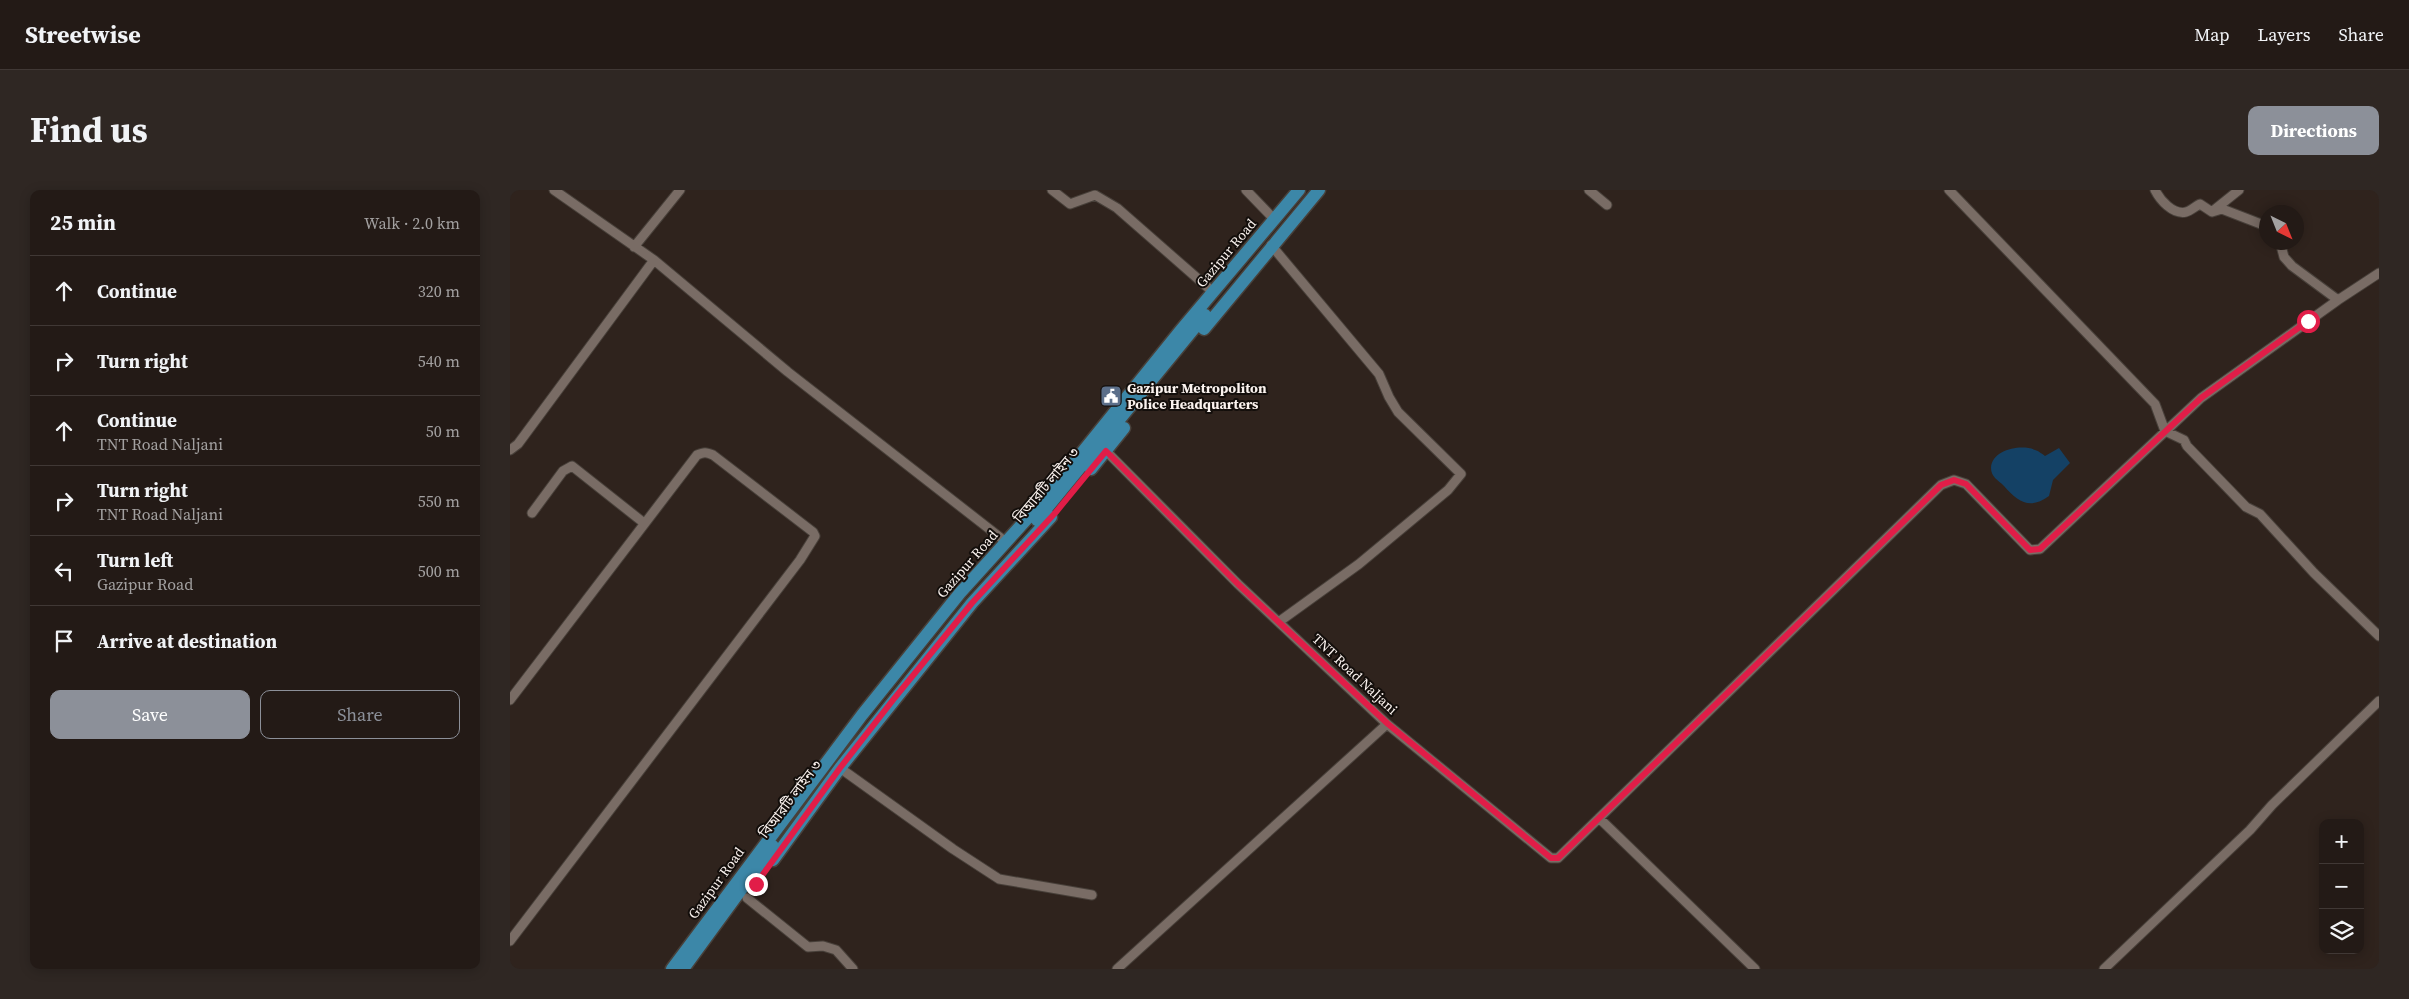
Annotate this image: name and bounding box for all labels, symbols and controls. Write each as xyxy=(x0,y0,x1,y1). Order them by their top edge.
text: Streetwise xyxy=(25,18,141,51)
text: Map xyxy=(2194,22,2229,47)
text: Layers xyxy=(2257,22,2310,47)
text: Share xyxy=(2338,22,2384,47)
text: Find us xyxy=(30,106,148,154)
button: Directions xyxy=(2248,106,2379,155)
north arrow xyxy=(2259,205,2304,250)
text: 25 min xyxy=(50,208,116,237)
text: Walk · 2.0 km xyxy=(364,212,460,234)
street label: Gazipur Road xyxy=(1191,214,1261,292)
icon: ahead xyxy=(50,277,78,305)
text: Continue xyxy=(97,278,177,304)
text: 320 m xyxy=(418,280,460,302)
route start xyxy=(2297,310,2320,333)
icon: right xyxy=(50,347,78,375)
text: Turn right xyxy=(97,348,188,374)
text: 540 m xyxy=(418,350,460,372)
place label: Gazipur Metropoliton Police Headquarters xyxy=(1127,378,1267,414)
public building icon: Gazipur Metropoliton Police Headquarters xyxy=(1099,384,1123,408)
text: Continue xyxy=(97,407,177,433)
icon: ahead xyxy=(50,417,78,445)
text: 50 m xyxy=(426,420,460,442)
text: TNT Road Naljani xyxy=(97,433,223,455)
street label: বিআরটি লাইন ৩ xyxy=(1008,443,1083,528)
text: Turn right xyxy=(97,477,188,503)
icon: right xyxy=(50,487,78,515)
text: 550 m xyxy=(418,490,460,512)
text: TNT Road Naljani xyxy=(97,503,223,525)
street label: Gazipur Road xyxy=(932,526,1002,602)
text: Turn left xyxy=(97,547,173,573)
icon: left xyxy=(50,557,78,585)
text: 500 m xyxy=(418,560,460,582)
text: Gazipur Road xyxy=(97,573,193,595)
icon: arrive xyxy=(50,627,78,655)
text: Arrive at destination xyxy=(97,628,277,654)
street label: TNT Road Naljani xyxy=(1308,629,1402,719)
button: Save xyxy=(50,690,250,739)
button: Share xyxy=(260,690,460,739)
street label: বিআরটি লাইন ৩ xyxy=(754,756,826,843)
map controls xyxy=(2319,819,2364,954)
button: + xyxy=(2319,819,2364,864)
street label: Gazipur Road xyxy=(683,843,749,923)
button: − xyxy=(2319,864,2364,909)
route end xyxy=(745,873,768,896)
button: layers xyxy=(2319,909,2364,954)

